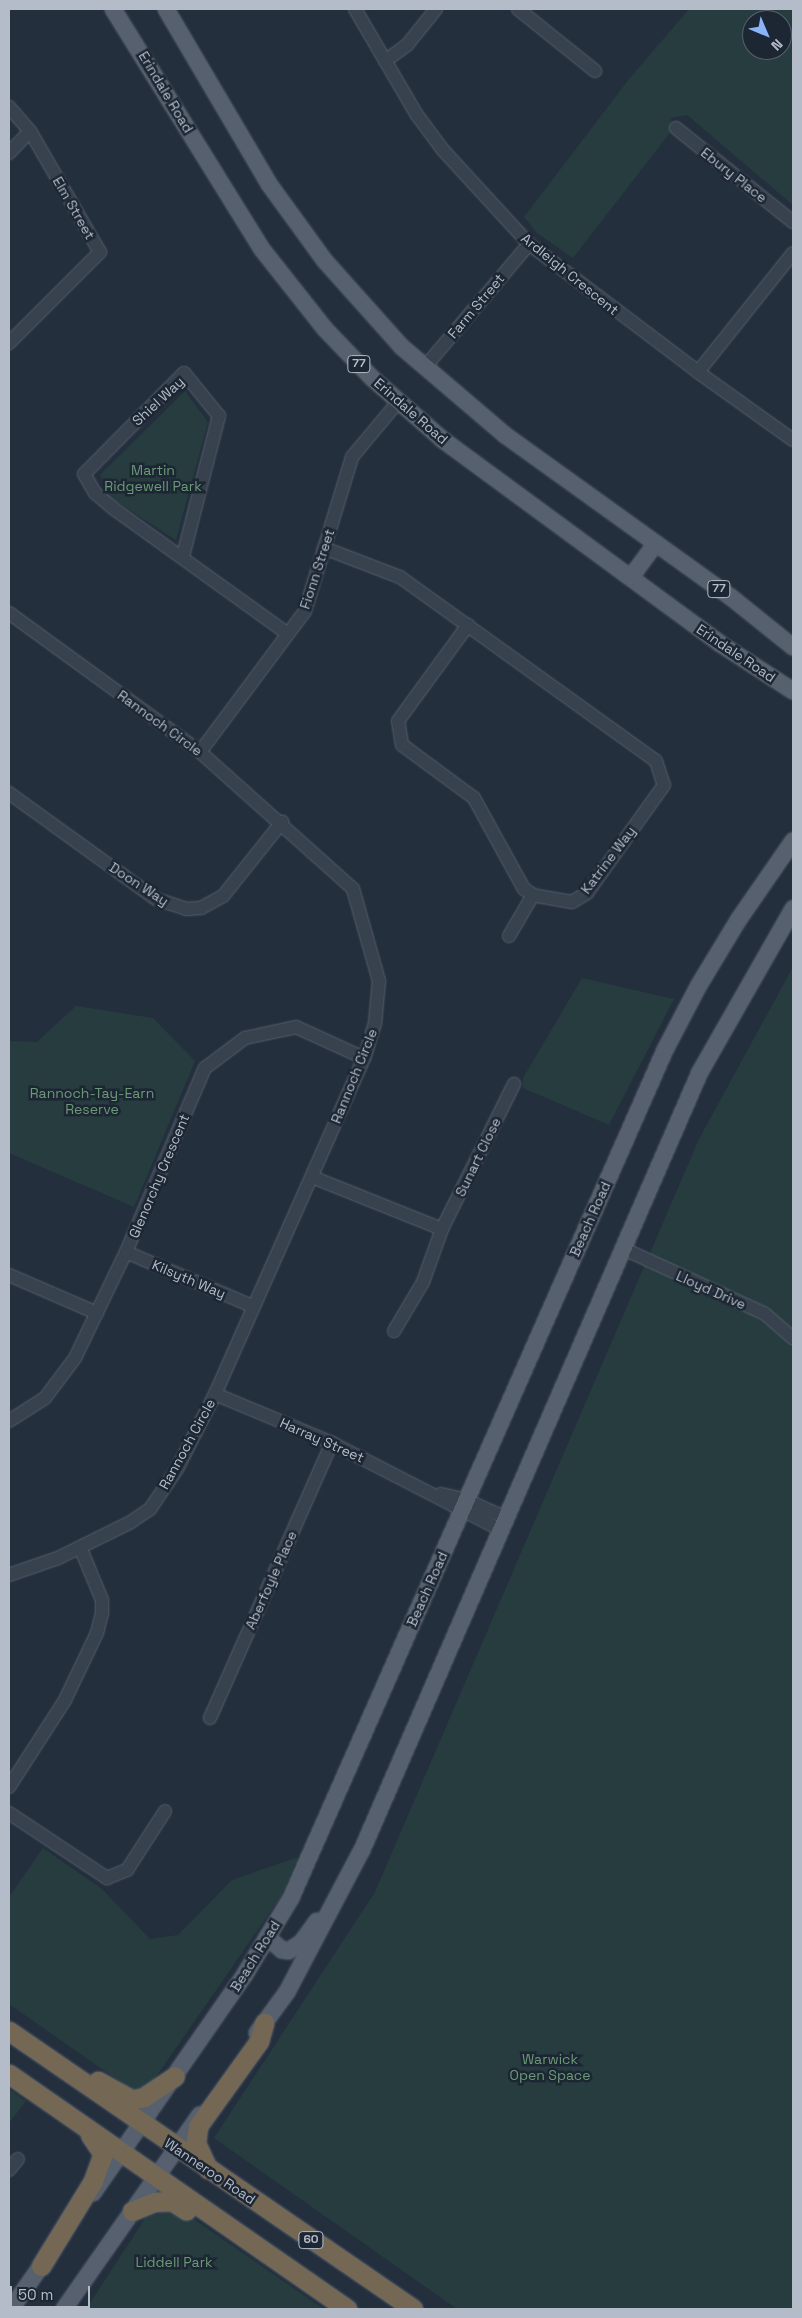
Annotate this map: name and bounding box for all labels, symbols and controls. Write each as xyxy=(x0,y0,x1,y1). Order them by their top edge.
north arrow xyxy=(742,10,792,60)
text: N xyxy=(767,35,787,55)
street label: Erindale Road xyxy=(135,48,197,136)
street label: Ebury Place xyxy=(698,144,770,206)
street label: Elm Street xyxy=(49,174,99,242)
street label: Ardleigh Crescent xyxy=(518,230,622,318)
street label: Farm Street xyxy=(444,270,508,342)
road number: 77 xyxy=(346,354,372,374)
street label: Shiel Way xyxy=(129,373,187,429)
street label: Erindale Road xyxy=(371,375,451,447)
park label: Martin Ridgewell Park xyxy=(104,462,202,494)
street label: Fionn Street xyxy=(296,527,338,611)
road number: 77 xyxy=(706,580,732,598)
street label: Erindale Road xyxy=(693,620,779,686)
street label: Rannoch Circle xyxy=(114,687,206,759)
street label: Katrine Way xyxy=(577,823,639,897)
street label: Doon Way xyxy=(106,859,172,909)
street label: Rannoch Circle xyxy=(327,1026,381,1126)
park label: Rannoch-Tay-Earn Reserve xyxy=(30,1085,154,1118)
street label: Glenorchy Crescent xyxy=(125,1111,193,1241)
street label: Sunart Close xyxy=(452,1115,504,1199)
street label: Beach Road xyxy=(566,1179,614,1259)
street label: Kilsyth Way xyxy=(150,1256,228,1302)
street label: Lloyd Drive xyxy=(674,1267,748,1313)
street label: Rannoch Circle xyxy=(155,1396,219,1492)
street label: Harray Street xyxy=(277,1414,367,1466)
street label: Aberfoyle Place xyxy=(242,1528,300,1632)
street label: Beach Road xyxy=(403,1549,451,1629)
street label: Beach Road xyxy=(227,1917,283,1995)
park label: Warwick Open Space xyxy=(510,2051,590,2084)
street label: Wanneroo Road xyxy=(161,2134,259,2208)
road number: 60 xyxy=(297,2230,325,2250)
park label: Liddell Park xyxy=(136,2254,212,2270)
scale bar xyxy=(12,2276,92,2308)
text: 50 m xyxy=(18,2285,53,2304)

